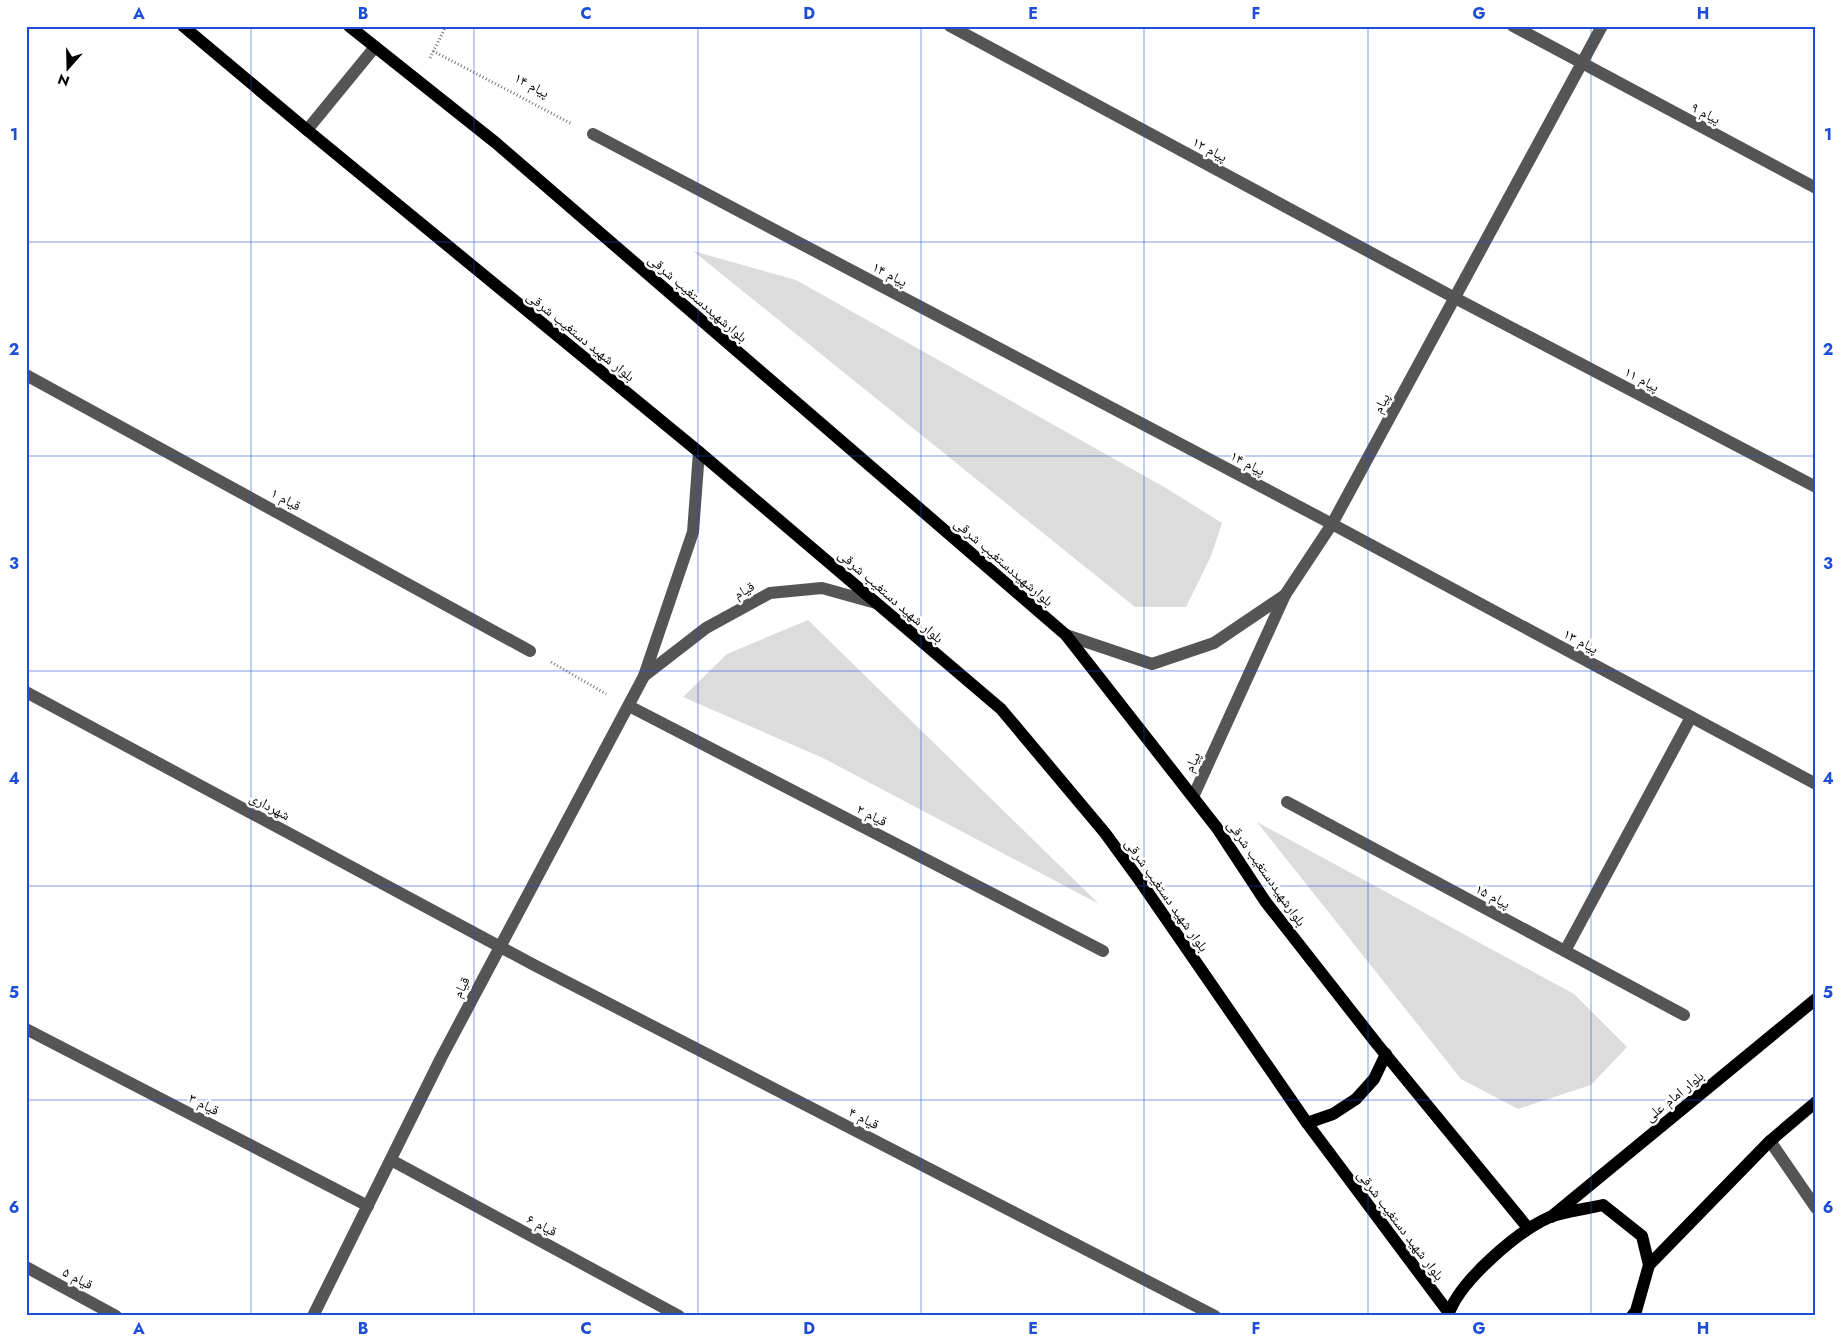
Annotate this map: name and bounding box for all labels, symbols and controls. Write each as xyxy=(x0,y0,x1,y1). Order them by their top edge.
text: A xyxy=(132,2,145,25)
text: B xyxy=(358,2,368,25)
text: C xyxy=(580,2,592,25)
text: D xyxy=(803,2,815,25)
text: E xyxy=(1028,2,1038,25)
text: F xyxy=(1252,2,1260,25)
text: G xyxy=(1472,2,1486,25)
text: H xyxy=(1697,2,1709,25)
north arrow xyxy=(42,42,92,92)
street label: پیام ۱۴ xyxy=(511,67,553,103)
text: N xyxy=(55,69,72,92)
street label: پیام ۹ xyxy=(1688,97,1724,129)
text: 1 xyxy=(10,123,18,146)
text: 1 xyxy=(1824,123,1832,146)
street label: پیام ۱۲ xyxy=(1189,131,1231,167)
street label: بلوارشهیددستغیب شرقی xyxy=(644,249,752,347)
street label: پیام ۱۴ xyxy=(869,256,911,292)
street label: بلوار شهید دستغیب شرقی xyxy=(523,286,640,386)
text: 2 xyxy=(9,338,19,361)
text: 2 xyxy=(1823,338,1833,361)
street label: پیام ۱۱ xyxy=(1621,361,1663,397)
street label: پیام xyxy=(1367,389,1395,417)
street label: پیام ۱۴ xyxy=(1227,445,1269,481)
street label: قیام ۱ xyxy=(267,483,305,516)
street label: بلوارشهیددستغیب شرقی xyxy=(950,513,1058,611)
street label: بلوار شهید دستغیب شرقی xyxy=(834,544,948,648)
text: 3 xyxy=(9,552,19,575)
text: 3 xyxy=(1823,552,1833,575)
street label: قیام xyxy=(730,576,758,604)
street label: پیام ۱۳ xyxy=(1560,623,1602,659)
street label: پیام xyxy=(1179,748,1205,775)
text: 4 xyxy=(8,767,20,790)
text: 4 xyxy=(1822,767,1834,790)
street label: شهرداری xyxy=(246,787,294,825)
street label: قیام ۲ xyxy=(853,799,891,831)
street label: بلوارشهیددستغیب شرقی xyxy=(1223,816,1311,930)
street label: بلوار شهید دستغیب شرقی xyxy=(1120,834,1214,956)
street label: پيام ۱۵ xyxy=(1472,878,1514,914)
street label: قیام xyxy=(447,973,475,1001)
text: 5 xyxy=(9,981,19,1004)
text: 5 xyxy=(1823,981,1833,1004)
street label: بلوار امام علی xyxy=(1640,1066,1708,1126)
street label: قیام ۳ xyxy=(185,1088,223,1120)
street label: قیام ۴ xyxy=(845,1102,883,1134)
street label: بلوار شهید دستغیب شرقی xyxy=(1353,1165,1449,1285)
text: 6 xyxy=(9,1196,19,1219)
text: 6 xyxy=(1823,1196,1833,1219)
street label: قیام ۶ xyxy=(523,1209,561,1241)
street label: قیام ۵ xyxy=(59,1262,97,1294)
text: A xyxy=(132,1317,145,1340)
text: B xyxy=(358,1317,368,1340)
text: C xyxy=(580,1317,592,1340)
text: D xyxy=(803,1317,815,1340)
text: E xyxy=(1028,1317,1038,1340)
text: F xyxy=(1252,1317,1260,1340)
text: G xyxy=(1472,1317,1486,1340)
text: H xyxy=(1697,1317,1709,1340)

